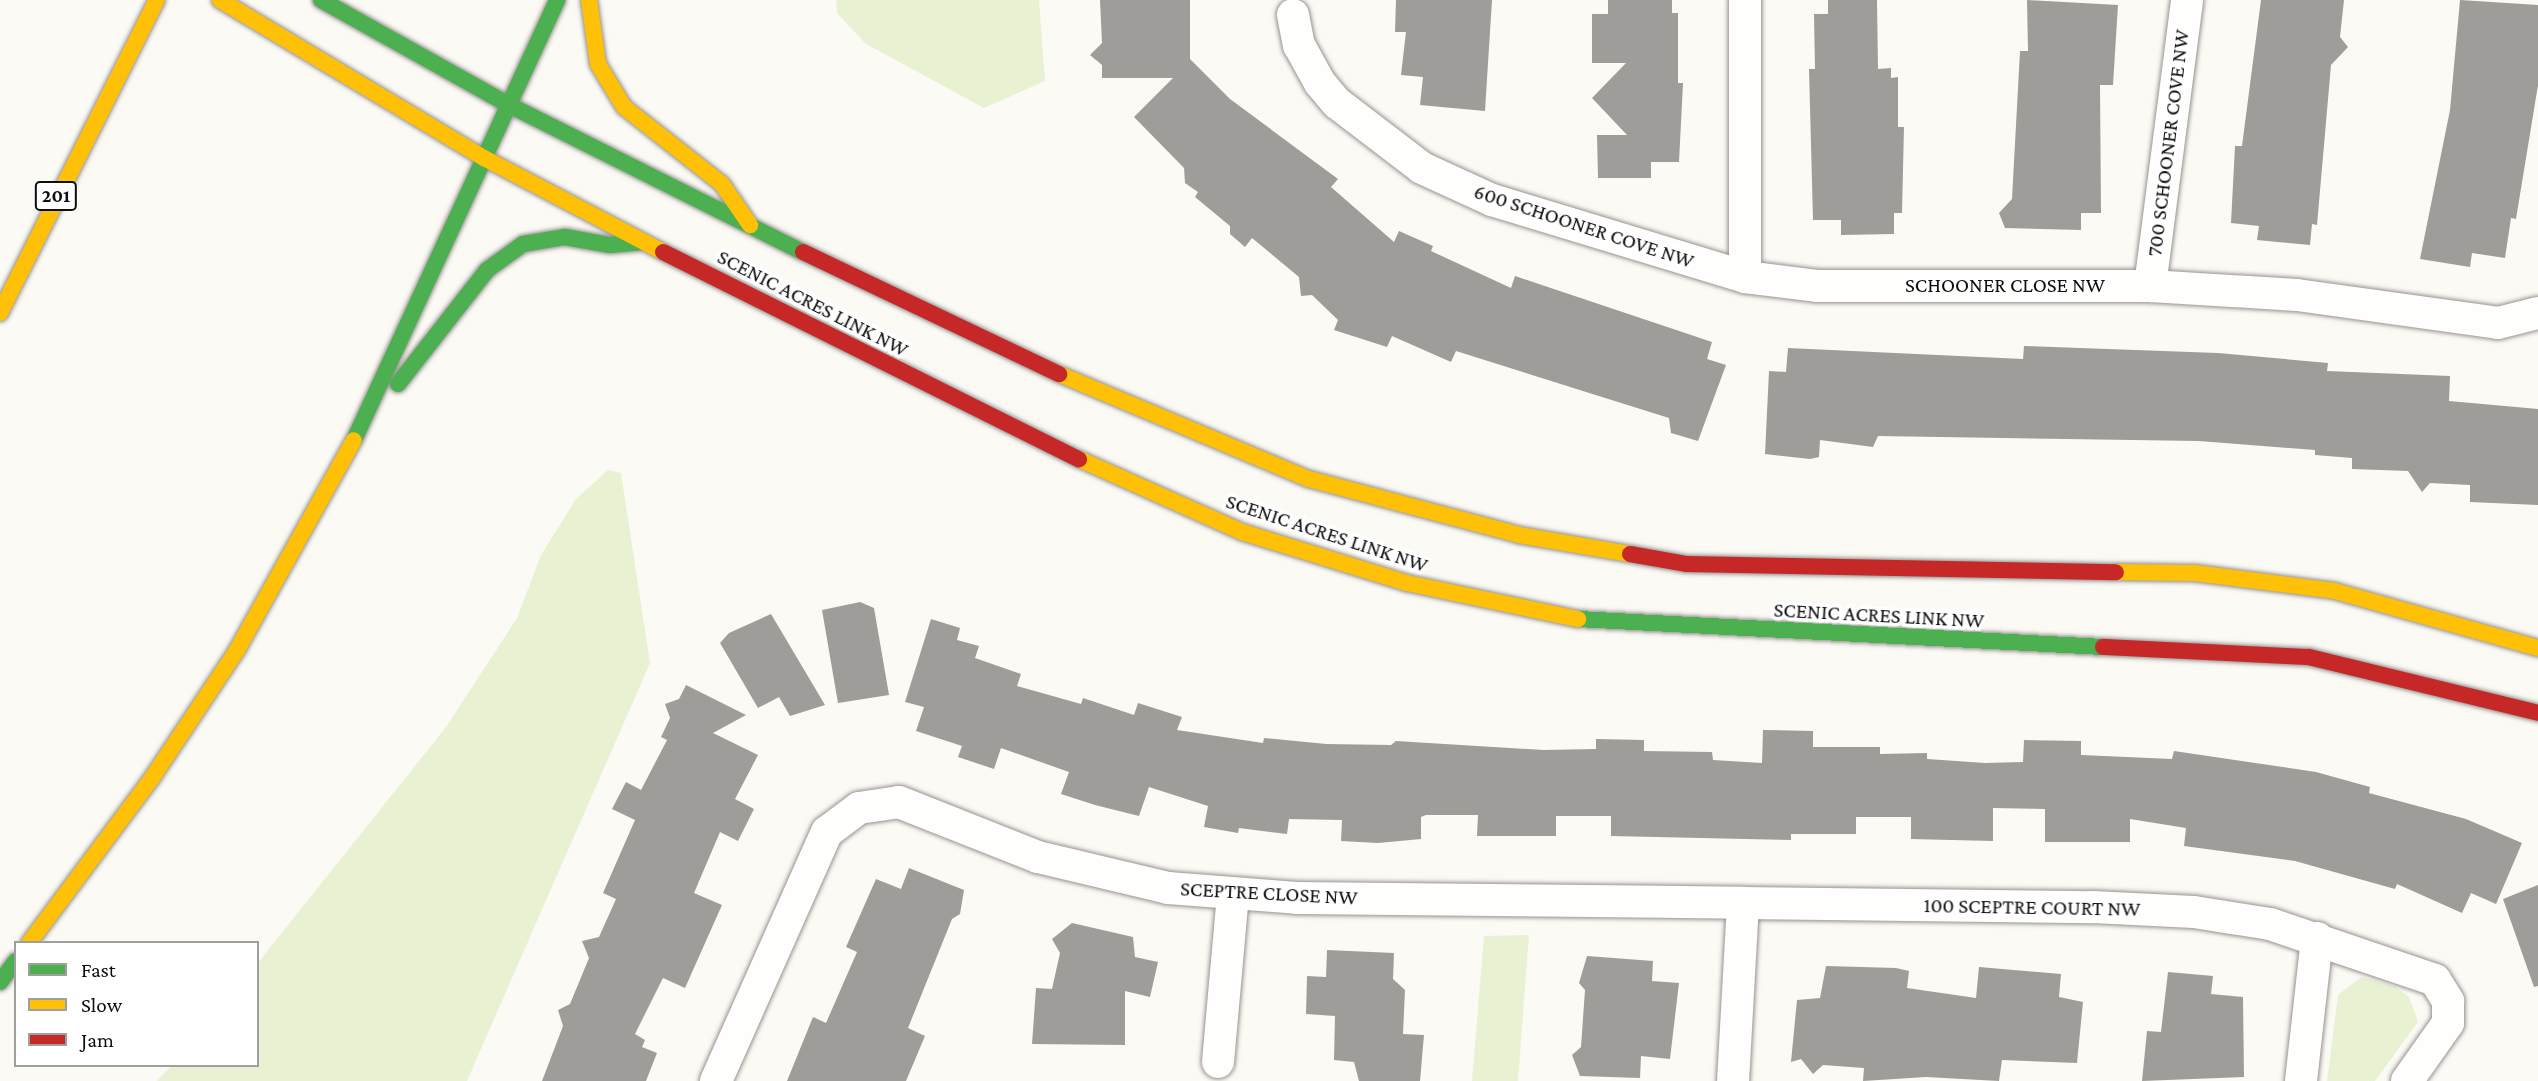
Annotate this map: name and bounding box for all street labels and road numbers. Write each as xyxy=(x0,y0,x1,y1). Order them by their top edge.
street label: 700 SCHOONER COVE NW xyxy=(2142,28,2194,258)
street label: 600 SCHOONER COVE NW xyxy=(1471,179,1697,273)
road number: 201 xyxy=(33,180,79,212)
street label: SCENIC ACRES LINK NW xyxy=(713,244,913,362)
street label: SCHOONER CLOSE NW xyxy=(1905,272,2105,298)
street label: SCENIC ACRES LINK NW xyxy=(1223,488,1431,578)
street label: SCENIC ACRES LINK NW xyxy=(1773,597,1985,633)
street label: SCEPTRE CLOSE NW xyxy=(1180,876,1358,910)
street label: 100 SCEPTRE COURT NW xyxy=(1923,893,2141,921)

